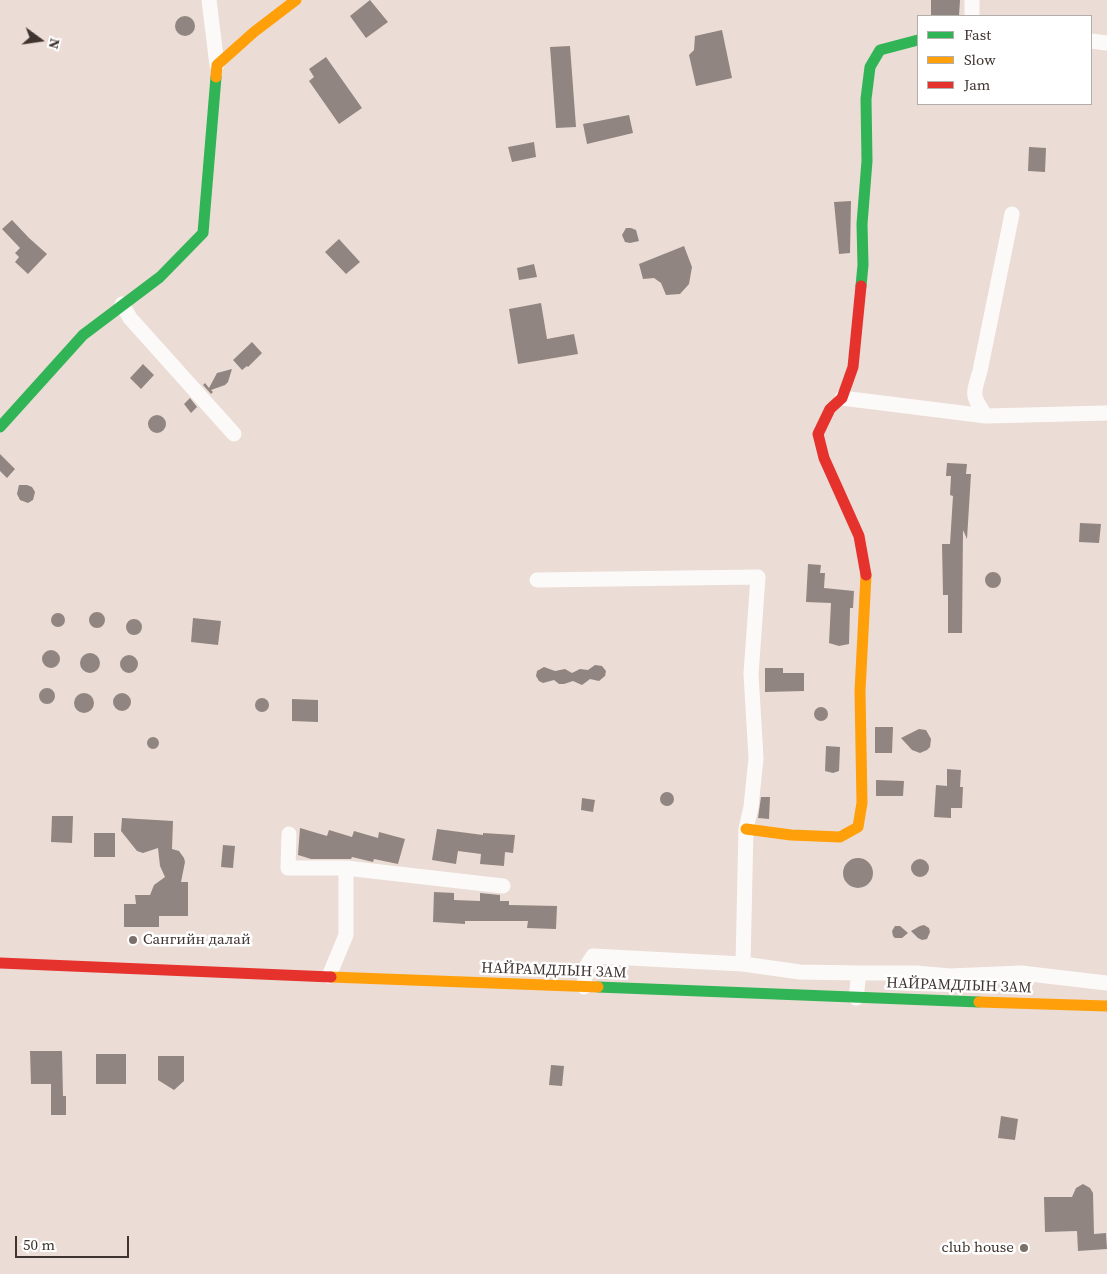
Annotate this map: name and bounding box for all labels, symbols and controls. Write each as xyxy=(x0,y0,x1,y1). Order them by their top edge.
north arrow xyxy=(15,15,65,65)
legend xyxy=(917,15,1092,105)
text: Fast xyxy=(964,24,991,45)
text: N xyxy=(44,36,65,51)
text: Slow xyxy=(964,49,996,70)
text: Jam xyxy=(964,74,990,95)
place label: Сангийн далай xyxy=(143,931,251,949)
marker: Сангийн далай xyxy=(127,934,139,946)
street label: НАЙРАМДЛЫН ЗАМ xyxy=(481,959,627,983)
street label: НАЙРАМДЛЫН ЗАМ xyxy=(886,974,1032,998)
scale bar xyxy=(18,1226,131,1258)
text: 50 m xyxy=(23,1234,55,1255)
place label: club house xyxy=(942,1239,1014,1257)
marker: club house xyxy=(1018,1242,1030,1254)

